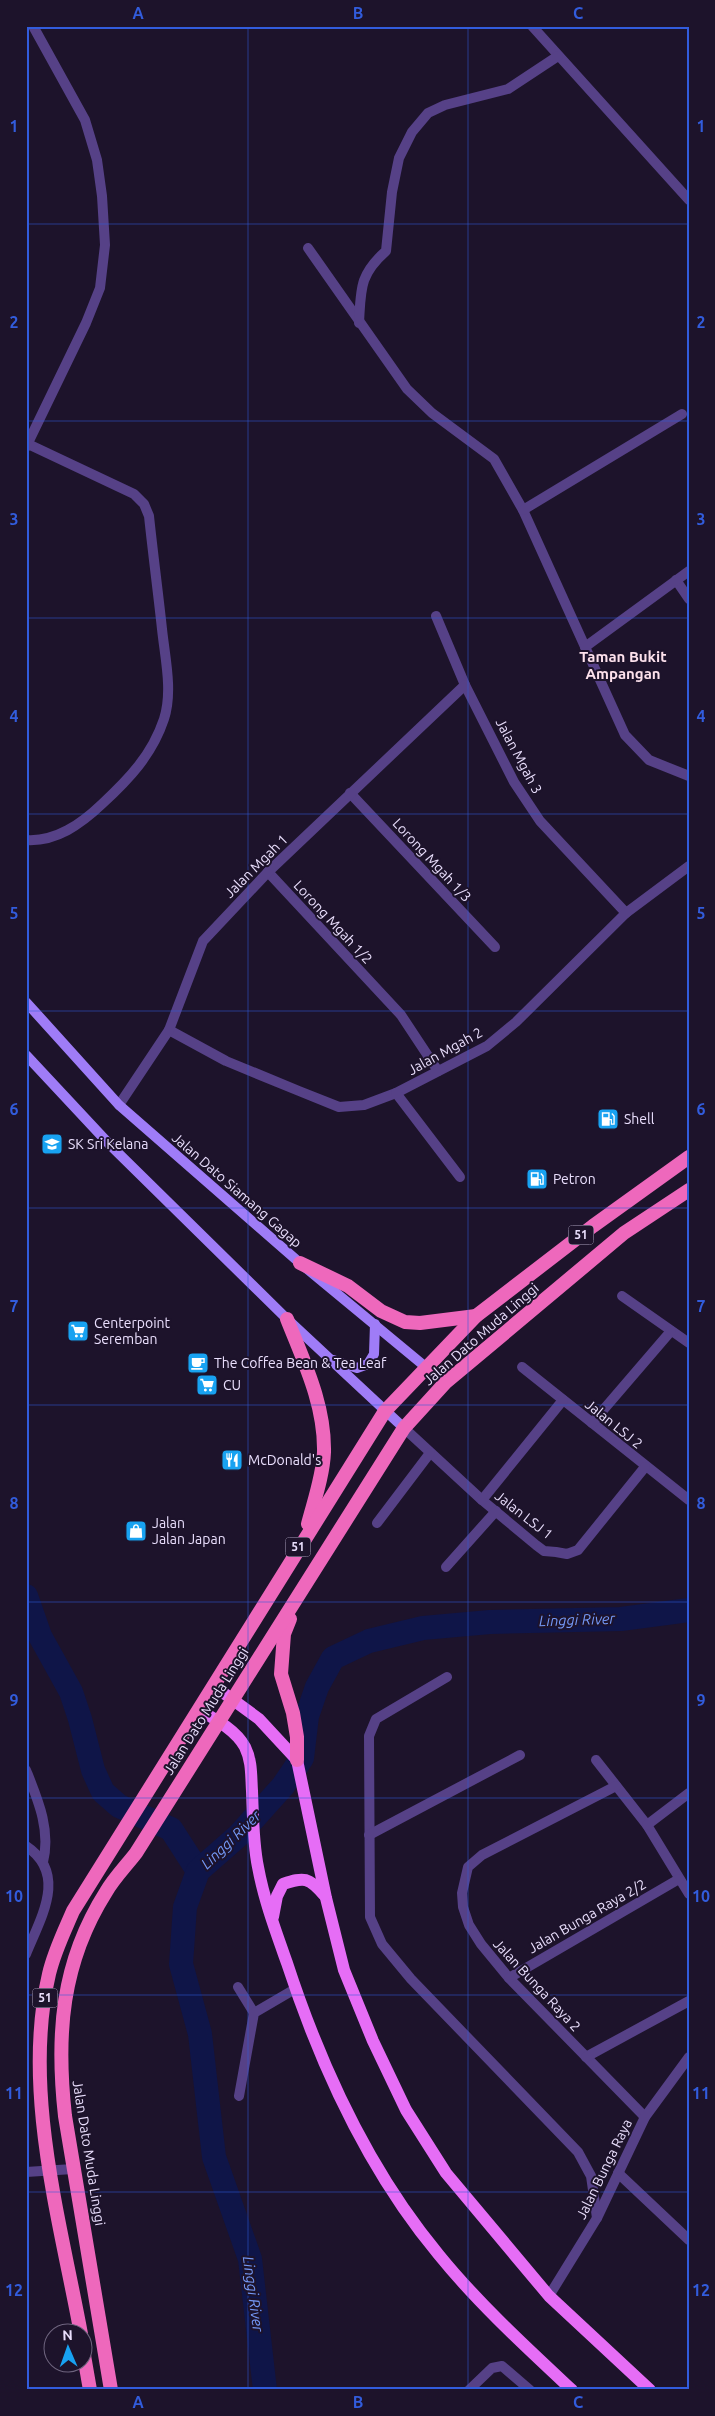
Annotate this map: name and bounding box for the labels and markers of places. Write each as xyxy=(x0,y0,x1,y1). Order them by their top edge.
fuel station icon: Shell xyxy=(596,1107,620,1131)
place label: Shell xyxy=(624,1111,655,1127)
school or university icon: SK Sri Kelana xyxy=(40,1132,64,1156)
place label: SK Sri Kelana xyxy=(68,1136,148,1152)
fuel station icon: Petron xyxy=(525,1167,549,1191)
place label: Petron xyxy=(553,1171,596,1187)
place label: Centerpoint Seremban xyxy=(94,1315,171,1347)
supermarket icon: Centerpoint Seremban xyxy=(66,1319,90,1343)
cafe icon: The Coffea Bean & Tea Leaf xyxy=(186,1351,210,1375)
place label: The Coffea Bean & Tea Leaf xyxy=(214,1355,387,1371)
supermarket icon: CU xyxy=(195,1373,219,1397)
place label: CU xyxy=(223,1377,241,1393)
restaurant icon: McDonald's xyxy=(220,1448,244,1472)
place label: McDonald's xyxy=(248,1452,321,1468)
place label: Jalan Jalan Japan xyxy=(152,1515,226,1547)
shop icon: Jalan Jalan Japan xyxy=(124,1519,148,1543)

